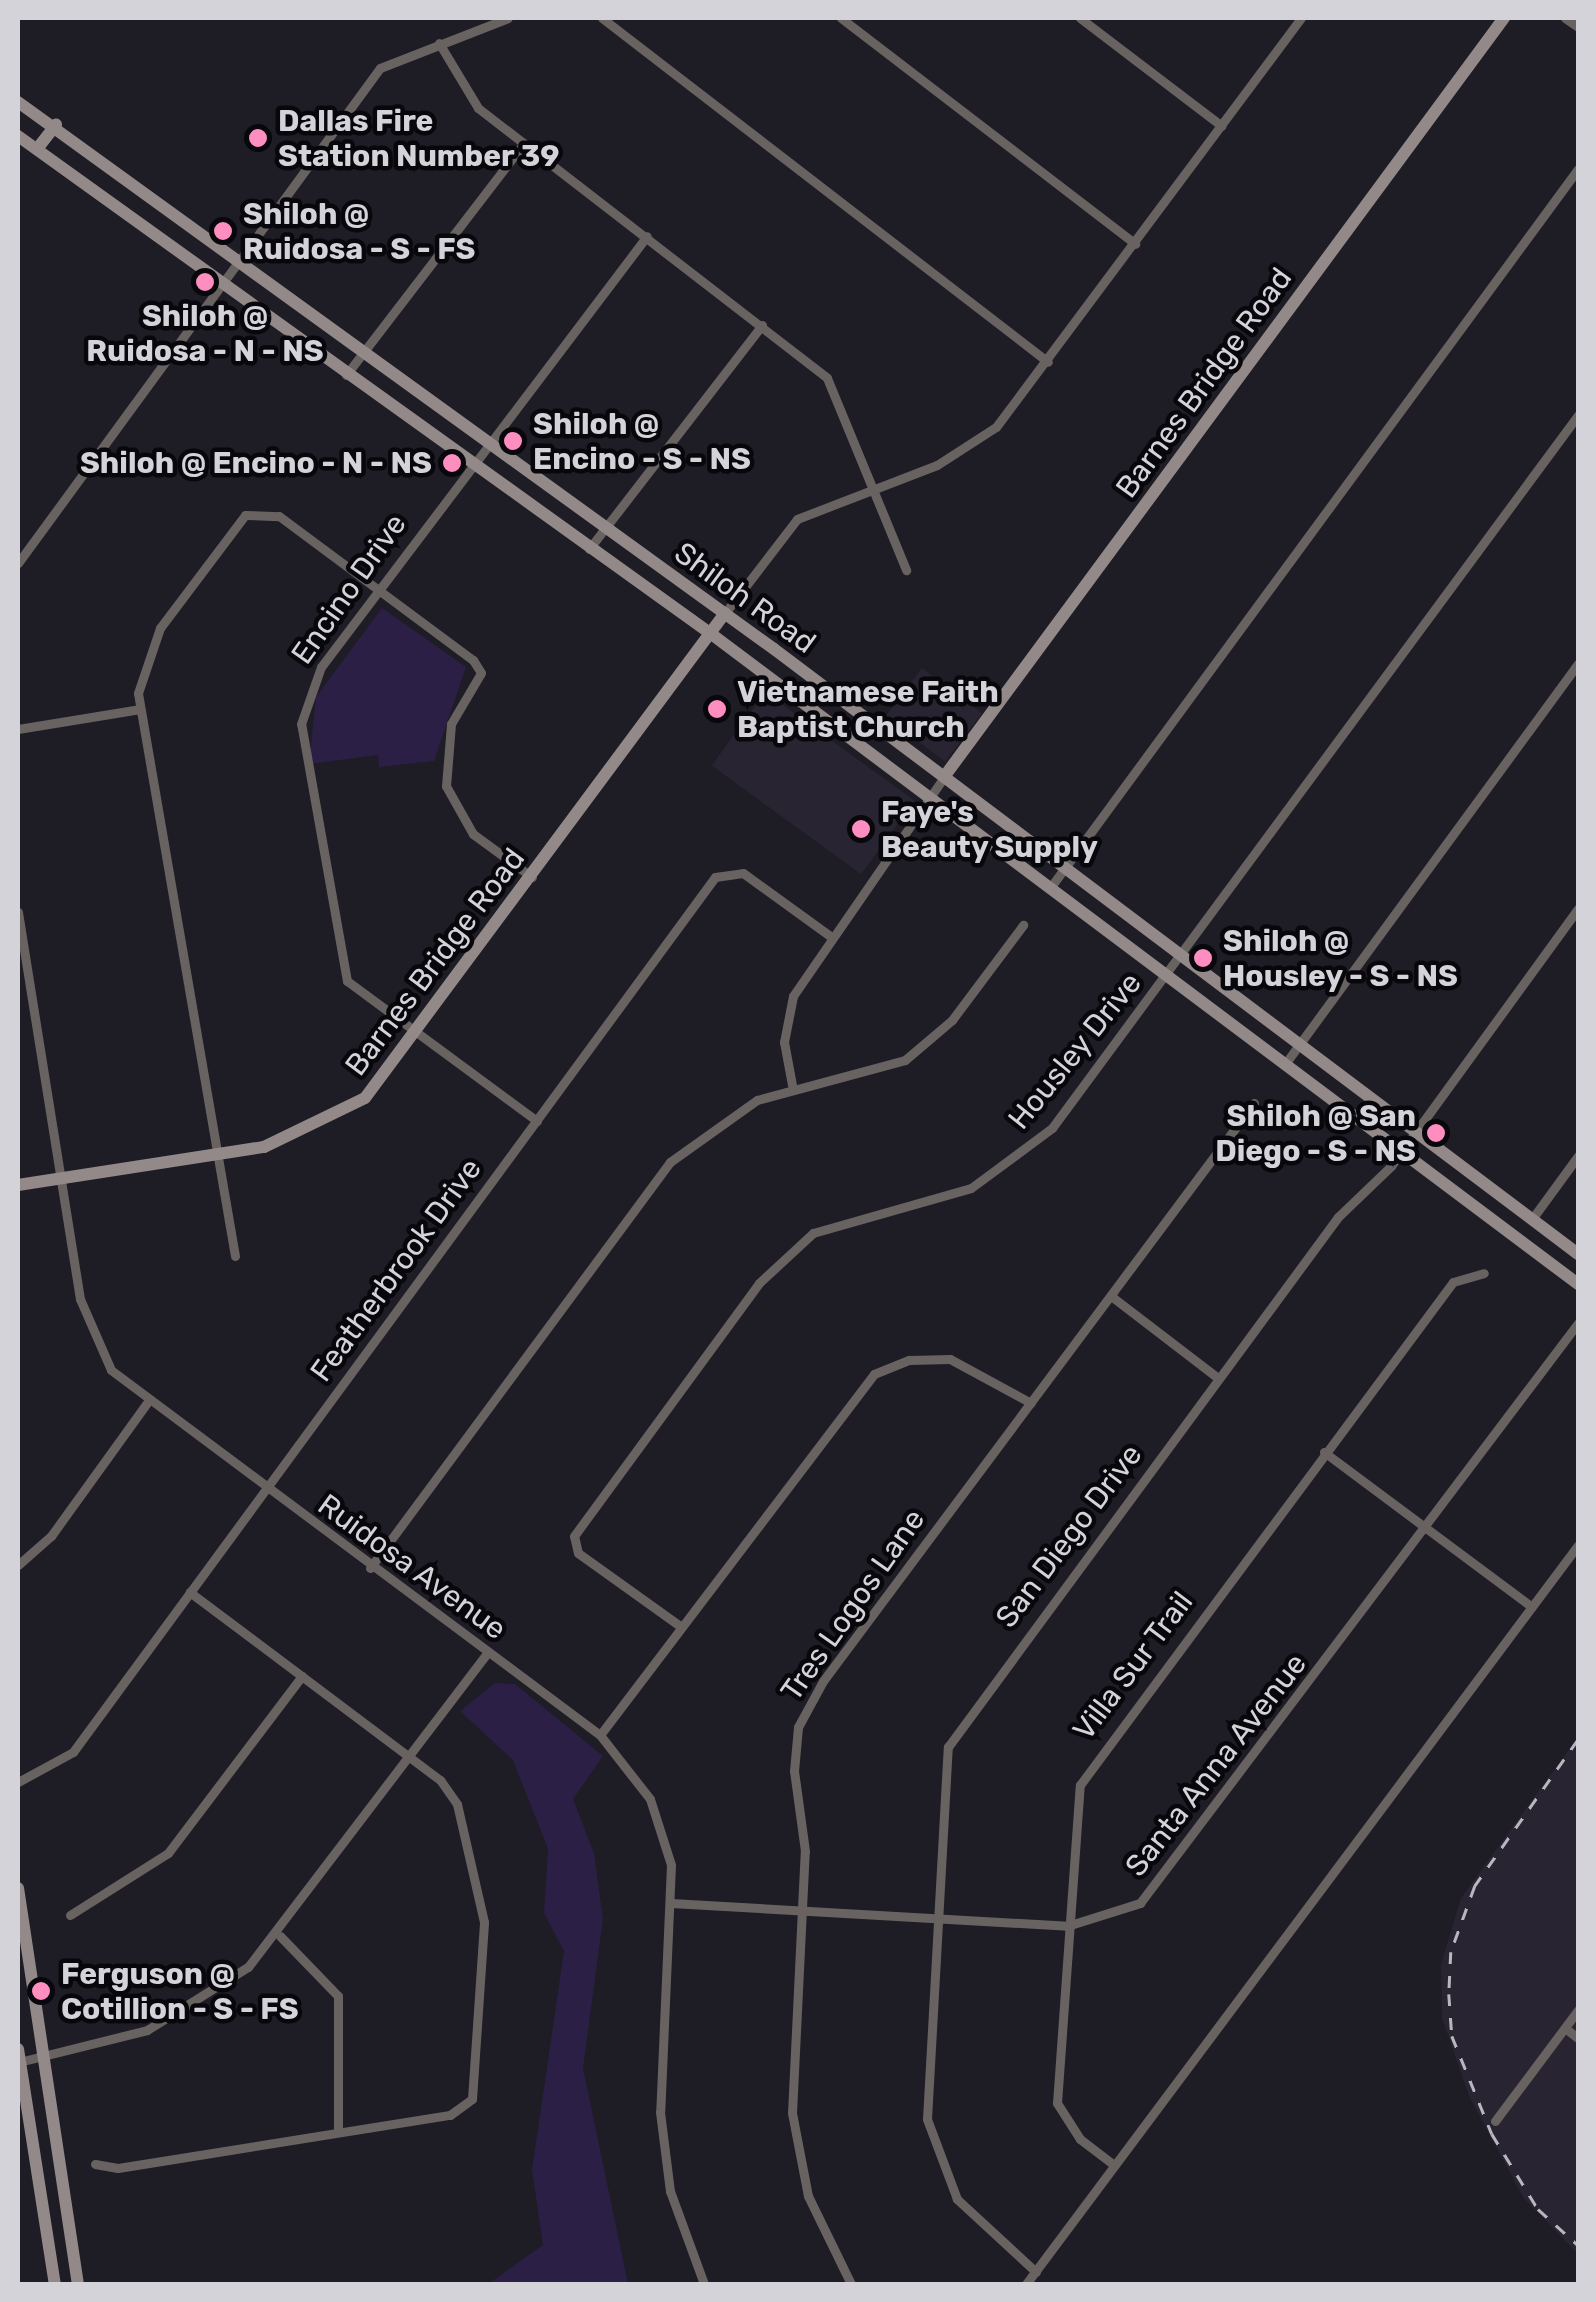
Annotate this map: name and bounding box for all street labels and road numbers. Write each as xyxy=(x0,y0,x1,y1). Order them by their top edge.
street label: Barnes Bridge Road xyxy=(1109,261,1299,505)
street label: Encino Drive xyxy=(284,507,414,671)
street label: Shiloh Road xyxy=(668,535,822,661)
street label: Barnes Bridge Road xyxy=(338,841,532,1083)
street label: Housley Drive xyxy=(1001,965,1149,1137)
street label: Featherbrook Drive xyxy=(303,1151,489,1389)
street label: San Diego Drive xyxy=(988,1437,1150,1635)
street label: Ruidosa Avenue xyxy=(311,1487,513,1647)
street label: Tres Logos Lane xyxy=(774,1502,932,1708)
street label: Villa Sur Trail xyxy=(1065,1584,1201,1748)
street label: Santa Anna Avenue xyxy=(1117,1646,1315,1884)

